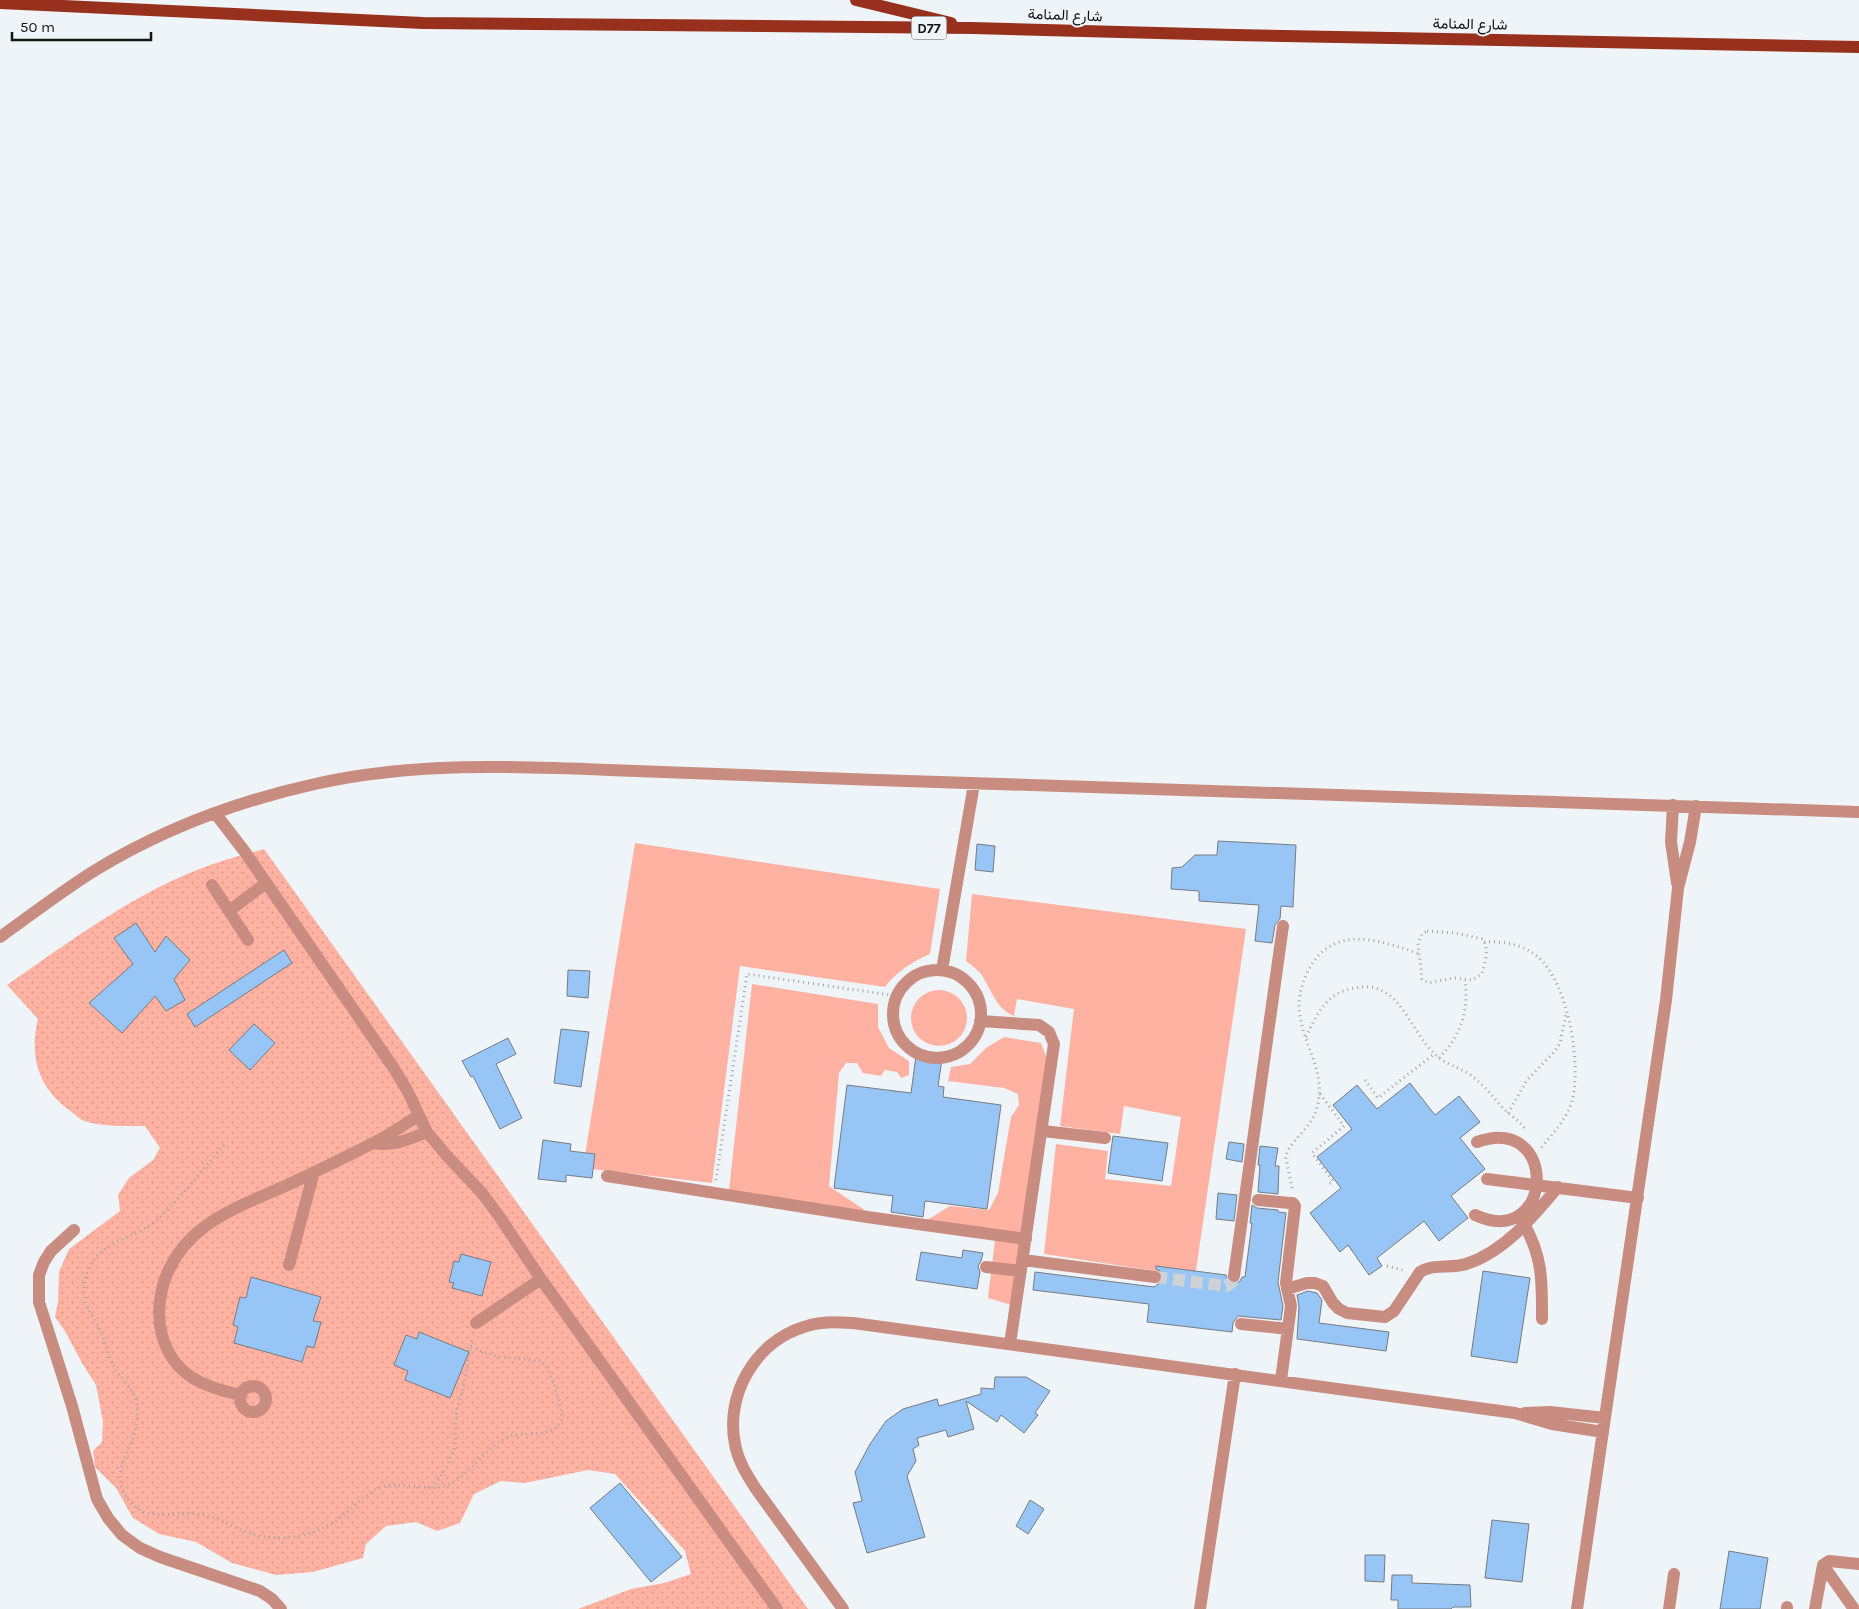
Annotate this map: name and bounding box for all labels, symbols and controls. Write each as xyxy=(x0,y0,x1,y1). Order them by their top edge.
street label: شارع المنامة xyxy=(1027,5,1103,27)
scale bar xyxy=(12,10,151,42)
street label: شارع المنامة xyxy=(1432,14,1508,36)
road number: D77 xyxy=(912,16,946,40)
text: 50 m xyxy=(20,18,55,36)

